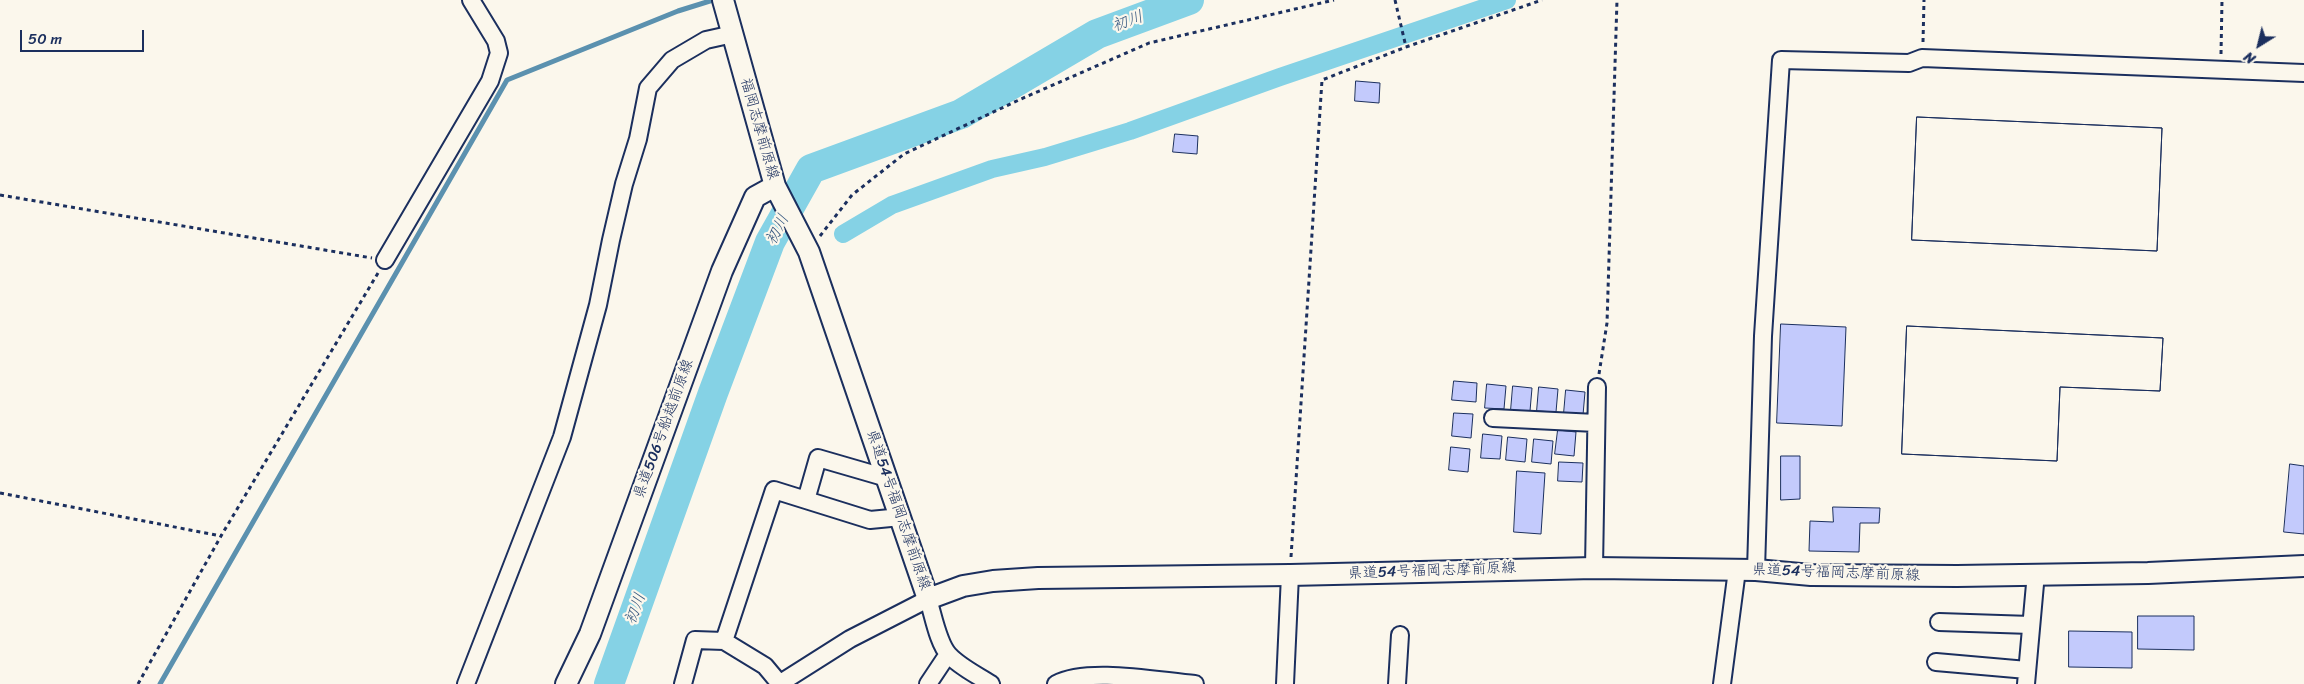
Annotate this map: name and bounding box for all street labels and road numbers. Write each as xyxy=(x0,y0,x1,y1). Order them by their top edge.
street label: 福岡志摩前原線 xyxy=(736,76,782,182)
street label: 県道506号船越前原線 xyxy=(630,357,698,501)
street label: 県道54号福岡志摩前原線 xyxy=(862,427,934,593)
street label: 県道54号福岡志摩前原線 xyxy=(1347,559,1517,583)
street label: 県道54号福岡志摩前原線 xyxy=(1751,561,1921,585)

